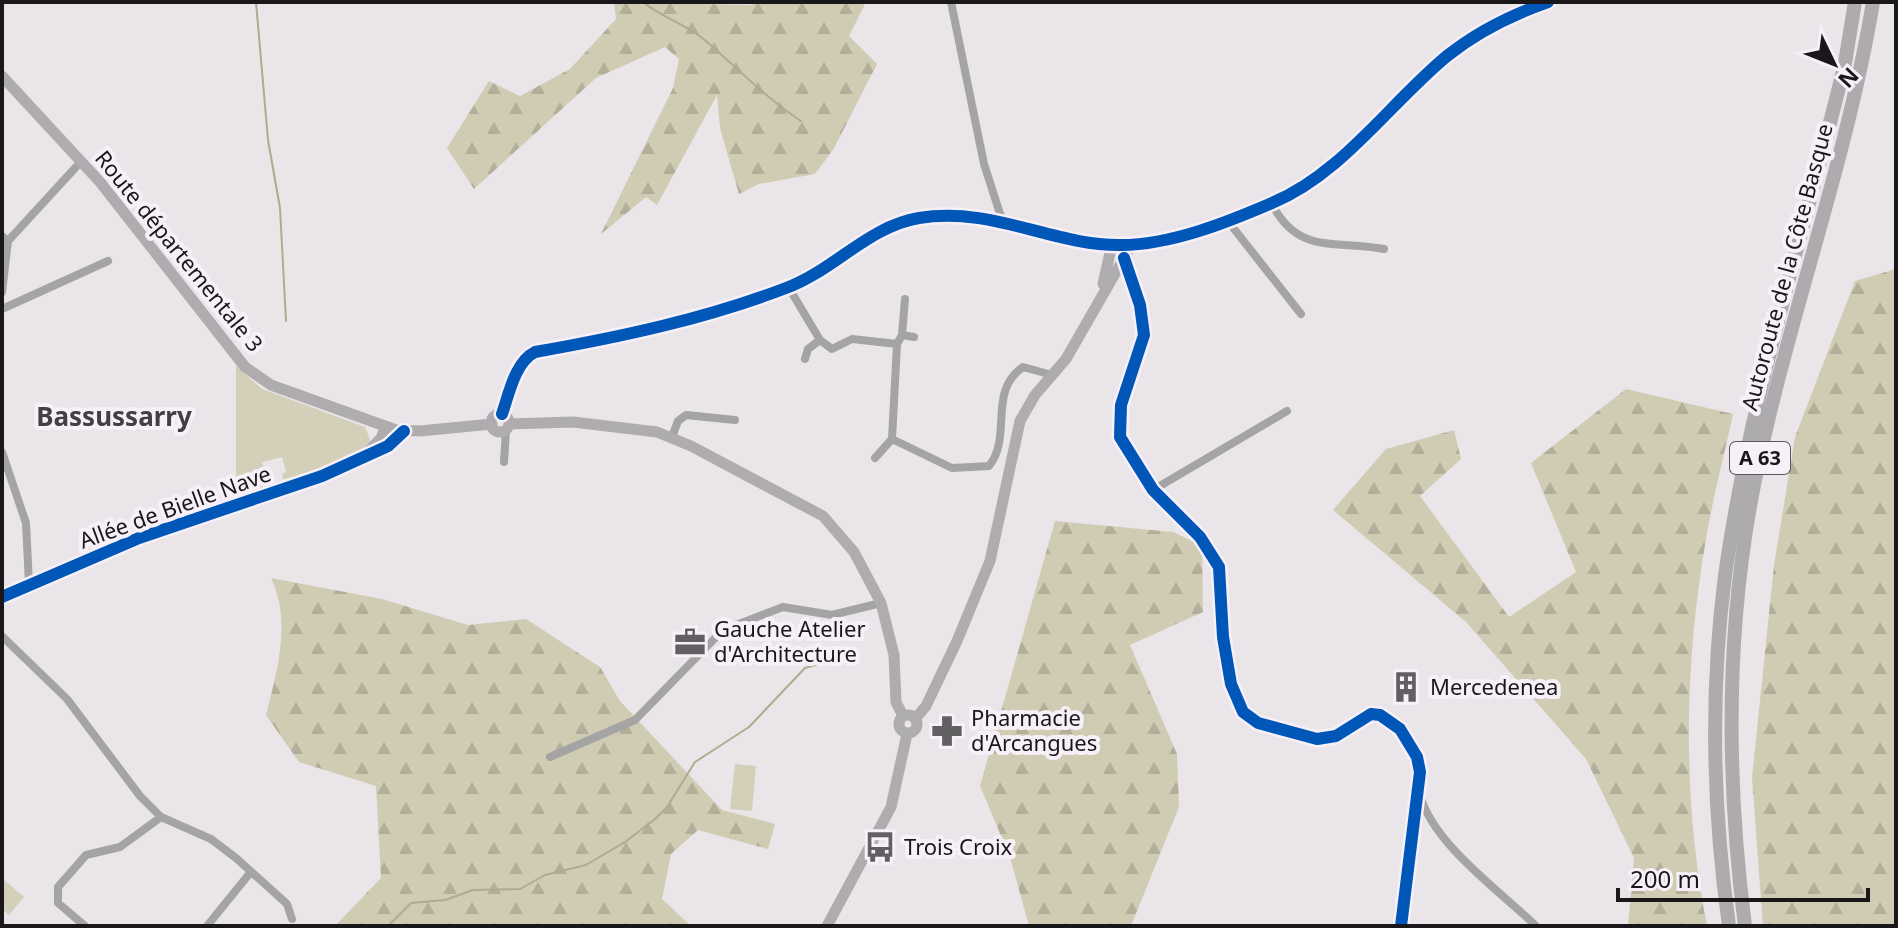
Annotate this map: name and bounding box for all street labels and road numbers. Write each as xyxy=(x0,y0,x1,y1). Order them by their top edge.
street label: Autoroute de la Côte Basque xyxy=(1733,120,1839,414)
street label: Route départementale 3 xyxy=(89,143,270,357)
road number: A 63 xyxy=(1730,442,1790,474)
street label: Allée de Bielle Nave xyxy=(75,457,275,555)

